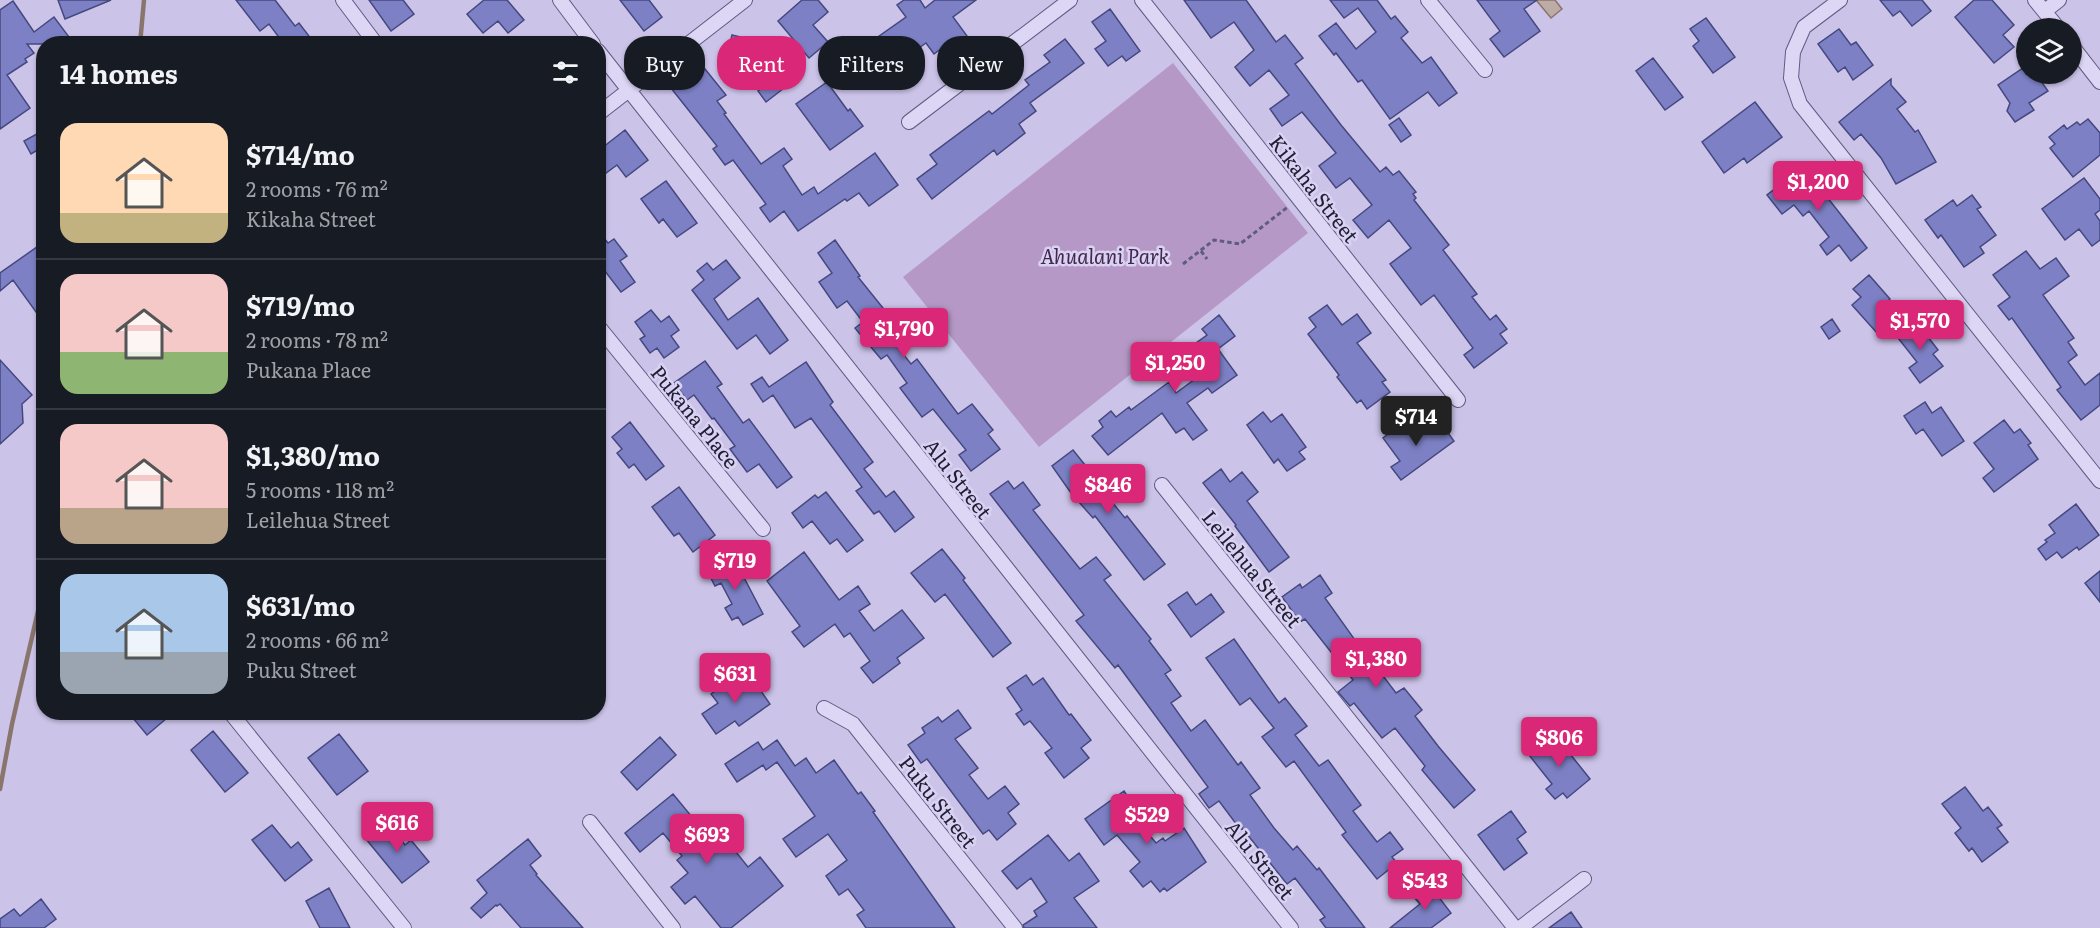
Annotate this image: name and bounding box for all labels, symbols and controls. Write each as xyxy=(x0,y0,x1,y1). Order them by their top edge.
map controls xyxy=(2016,18,2082,84)
button: layers xyxy=(2016,18,2082,84)
chip: Buy xyxy=(624,36,705,90)
chip: Rent xyxy=(717,36,806,90)
chip: Filters xyxy=(818,36,925,90)
chip: New xyxy=(937,36,1024,90)
text: 14 homes xyxy=(60,53,178,92)
icon: filters xyxy=(549,56,582,89)
street label: Kikaha Street xyxy=(1263,128,1367,248)
text: $714/mo xyxy=(246,134,355,173)
icon: home xyxy=(108,147,180,219)
pin: $1,200 xyxy=(1769,161,1867,212)
text: $1,200 xyxy=(1787,165,1849,195)
text: 2 rooms · 76 m² xyxy=(246,173,388,203)
text: Kikaha Street xyxy=(246,203,376,233)
park label: Ahualani Park xyxy=(1040,240,1170,270)
text: $719/mo xyxy=(246,285,355,324)
icon: home xyxy=(108,298,180,370)
pin: $1,570 xyxy=(1871,300,1969,351)
text: $1,570 xyxy=(1890,304,1950,334)
pin: $1,790 xyxy=(855,308,953,359)
text: $1,790 xyxy=(874,312,934,342)
text: 2 rooms · 78 m² xyxy=(246,324,388,354)
pin: $1,250 xyxy=(1126,342,1224,393)
text: $1,250 xyxy=(1145,346,1205,376)
text: Pukana Place xyxy=(246,354,371,384)
street label: Pukana Place xyxy=(645,358,747,474)
pin: $714 xyxy=(1380,396,1452,447)
text: $714 xyxy=(1395,400,1437,430)
street label: Alu Street xyxy=(918,431,1000,525)
text: $1,380/mo xyxy=(246,435,380,474)
icon: home xyxy=(108,448,180,520)
pin: $846 xyxy=(1072,464,1144,515)
text: $846 xyxy=(1084,468,1132,498)
text: 5 rooms · 118 m² xyxy=(246,474,394,504)
street label: Leilehua Street xyxy=(1196,503,1310,633)
text: Leilehua Street xyxy=(246,504,390,534)
pin: $719 xyxy=(699,540,771,591)
text: $719 xyxy=(714,544,756,574)
text: $631/mo xyxy=(246,585,355,624)
icon: home xyxy=(108,598,180,670)
text: 2 rooms · 66 m² xyxy=(246,624,388,654)
pin: $1,380 xyxy=(1327,638,1425,689)
text: $1,380 xyxy=(1345,642,1407,672)
pin: $631 xyxy=(699,653,771,704)
text: Puku Street xyxy=(246,654,357,684)
text: $631 xyxy=(714,657,756,687)
pin: $806 xyxy=(1523,717,1595,768)
text: $806 xyxy=(1535,721,1583,751)
street label: Puku Street xyxy=(893,748,985,854)
pin: $529 xyxy=(1111,794,1183,845)
text: $529 xyxy=(1125,798,1169,828)
pin: $616 xyxy=(361,802,433,853)
text: $616 xyxy=(375,806,419,836)
street label: Alu Street xyxy=(1219,813,1303,905)
pin: $693 xyxy=(671,814,743,865)
text: $693 xyxy=(684,818,730,848)
pin: $543 xyxy=(1389,860,1461,911)
text: $543 xyxy=(1402,864,1448,894)

